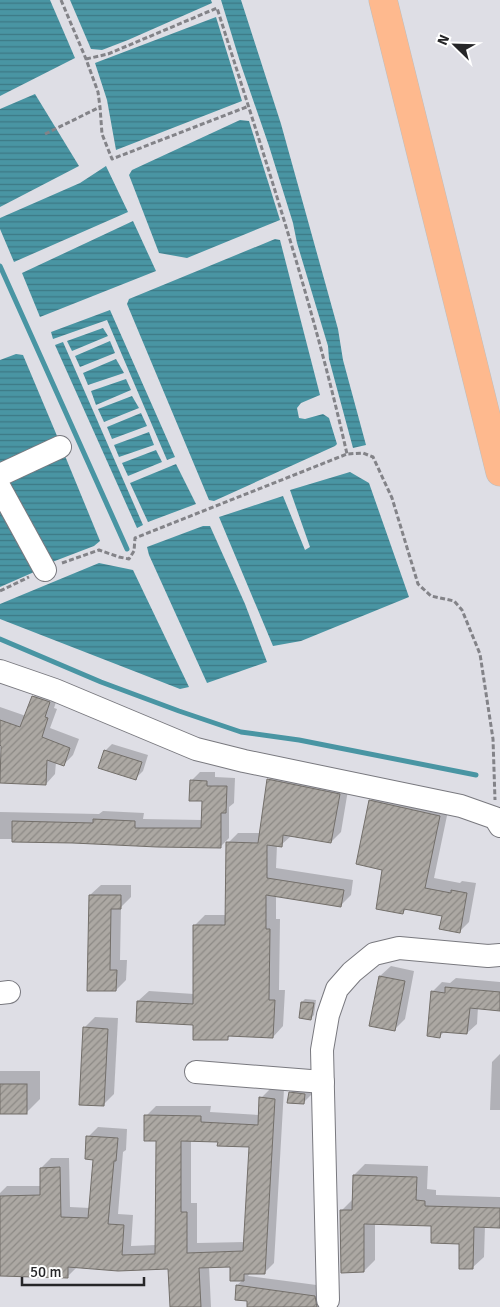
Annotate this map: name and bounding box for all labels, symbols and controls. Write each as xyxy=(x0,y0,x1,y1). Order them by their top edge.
north arrow xyxy=(430,20,480,70)
text: N xyxy=(434,32,453,48)
scale bar xyxy=(22,1254,145,1286)
text: 50 m xyxy=(30,1263,61,1281)

